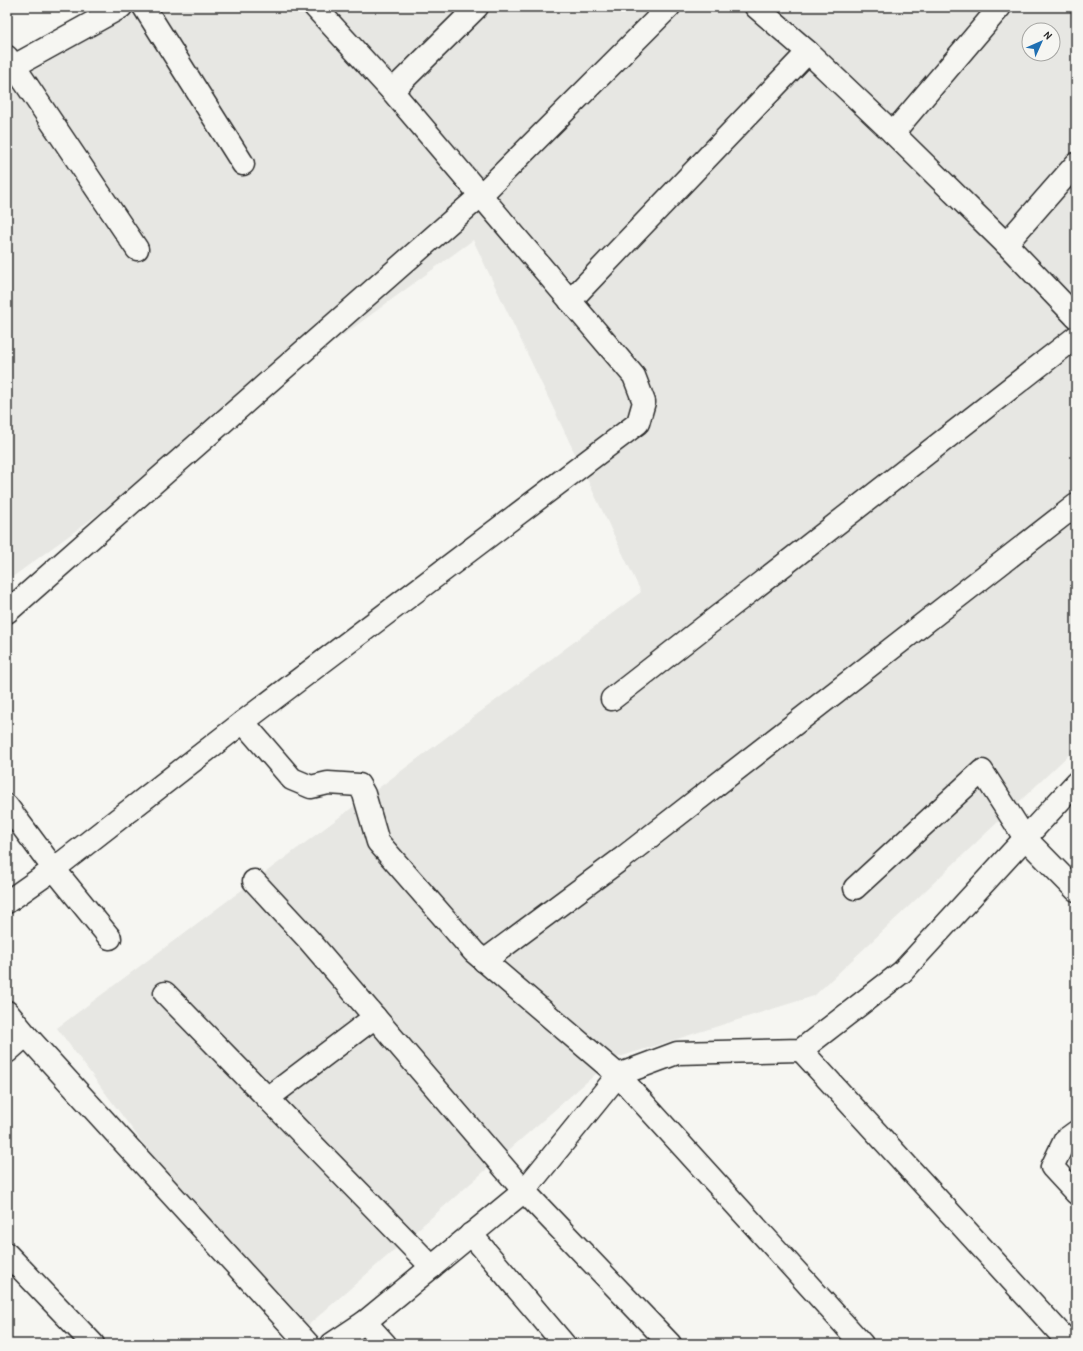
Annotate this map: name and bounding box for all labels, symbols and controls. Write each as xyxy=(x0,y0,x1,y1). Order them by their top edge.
north arrow xyxy=(1021,22,1061,62)
text: N xyxy=(1041,28,1055,42)

